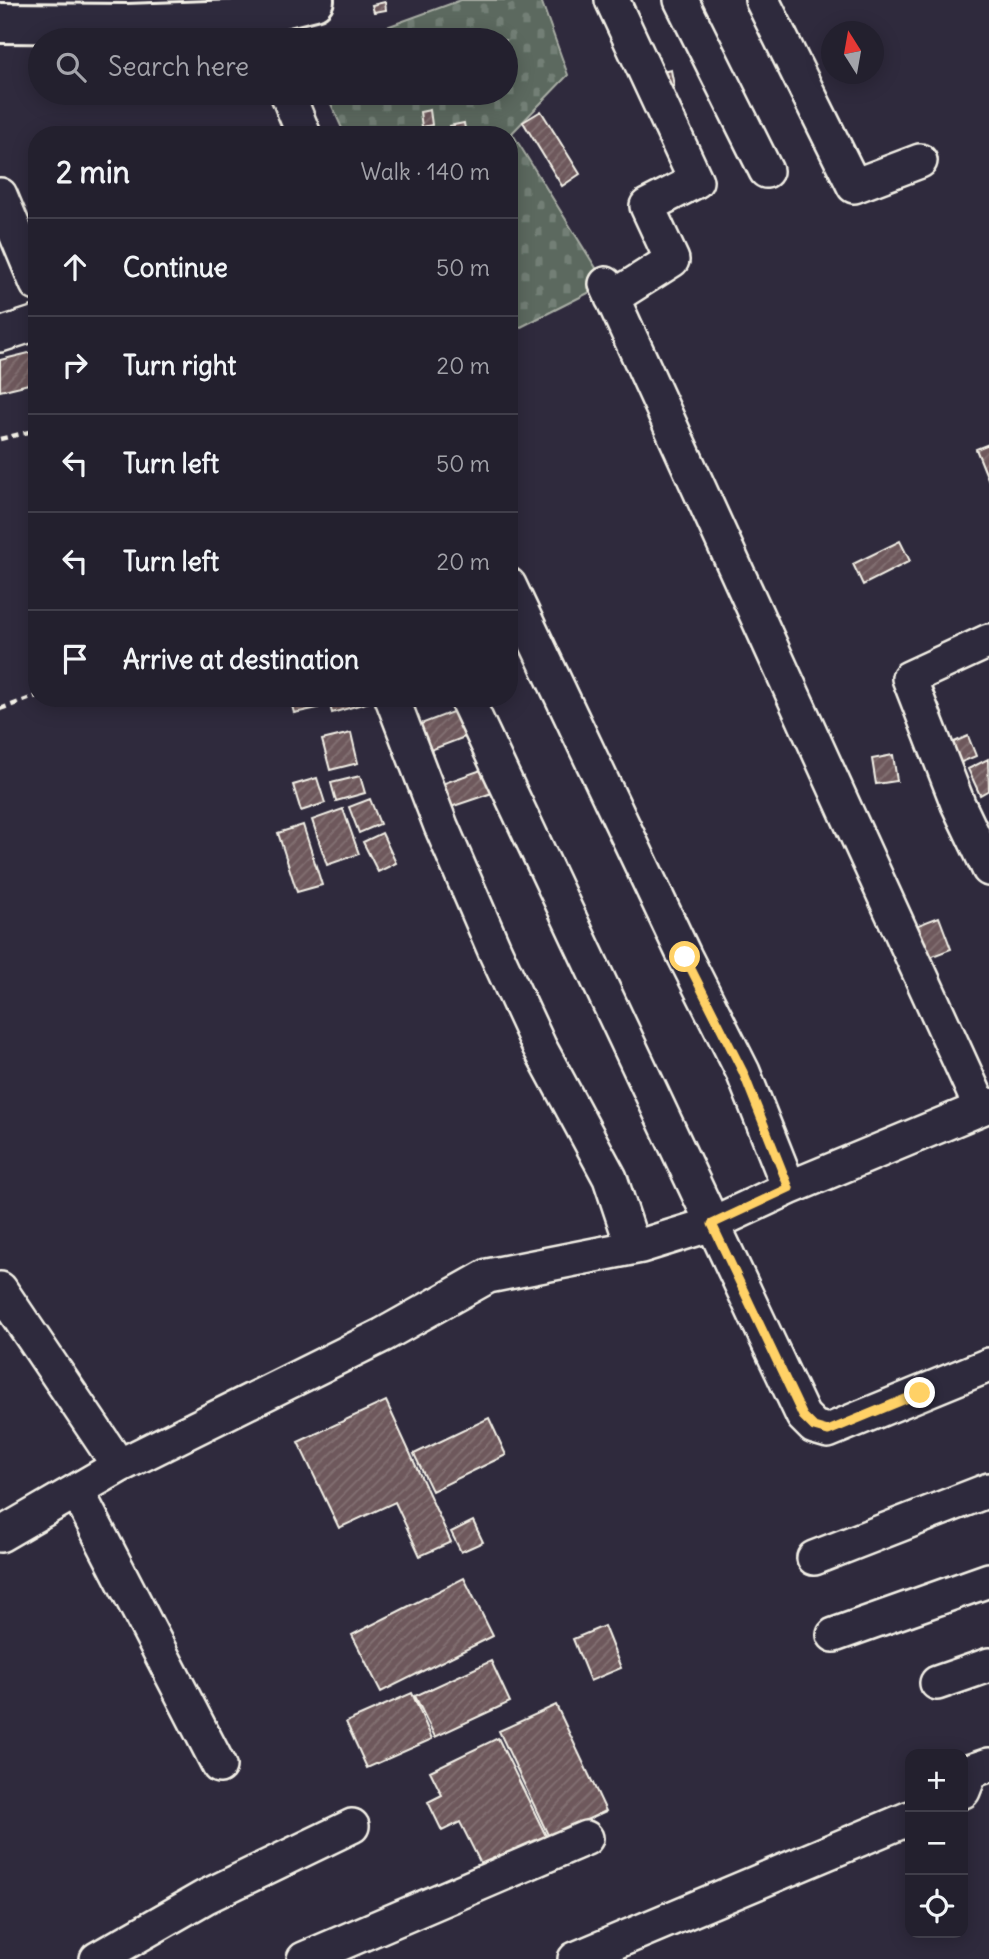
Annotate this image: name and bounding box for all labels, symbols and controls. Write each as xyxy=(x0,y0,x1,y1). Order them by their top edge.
north arrow xyxy=(821,21,884,84)
search box xyxy=(28,28,518,105)
icon: search xyxy=(52,48,90,86)
text: Search here xyxy=(108,50,249,83)
text: 2 min xyxy=(56,153,130,191)
text: Walk · 140 m xyxy=(361,157,490,186)
icon: ahead xyxy=(56,248,94,286)
text: Continue xyxy=(123,251,228,284)
text: 50 m xyxy=(436,253,490,282)
icon: right xyxy=(56,346,94,384)
text: Turn right xyxy=(123,349,236,382)
text: 20 m xyxy=(437,351,490,380)
icon: left xyxy=(56,444,94,482)
text: Turn left xyxy=(123,447,219,480)
text: 50 m xyxy=(436,449,490,478)
icon: left xyxy=(56,542,94,580)
text: Turn left xyxy=(123,545,219,578)
text: 20 m xyxy=(437,547,490,576)
icon: arrive xyxy=(56,640,94,678)
text: Arrive at destination xyxy=(123,643,359,676)
route start xyxy=(669,941,700,972)
route end xyxy=(904,1377,935,1408)
map controls xyxy=(905,1749,968,1938)
button: + xyxy=(905,1749,968,1812)
button: − xyxy=(905,1812,968,1875)
button: locate xyxy=(905,1875,968,1938)

